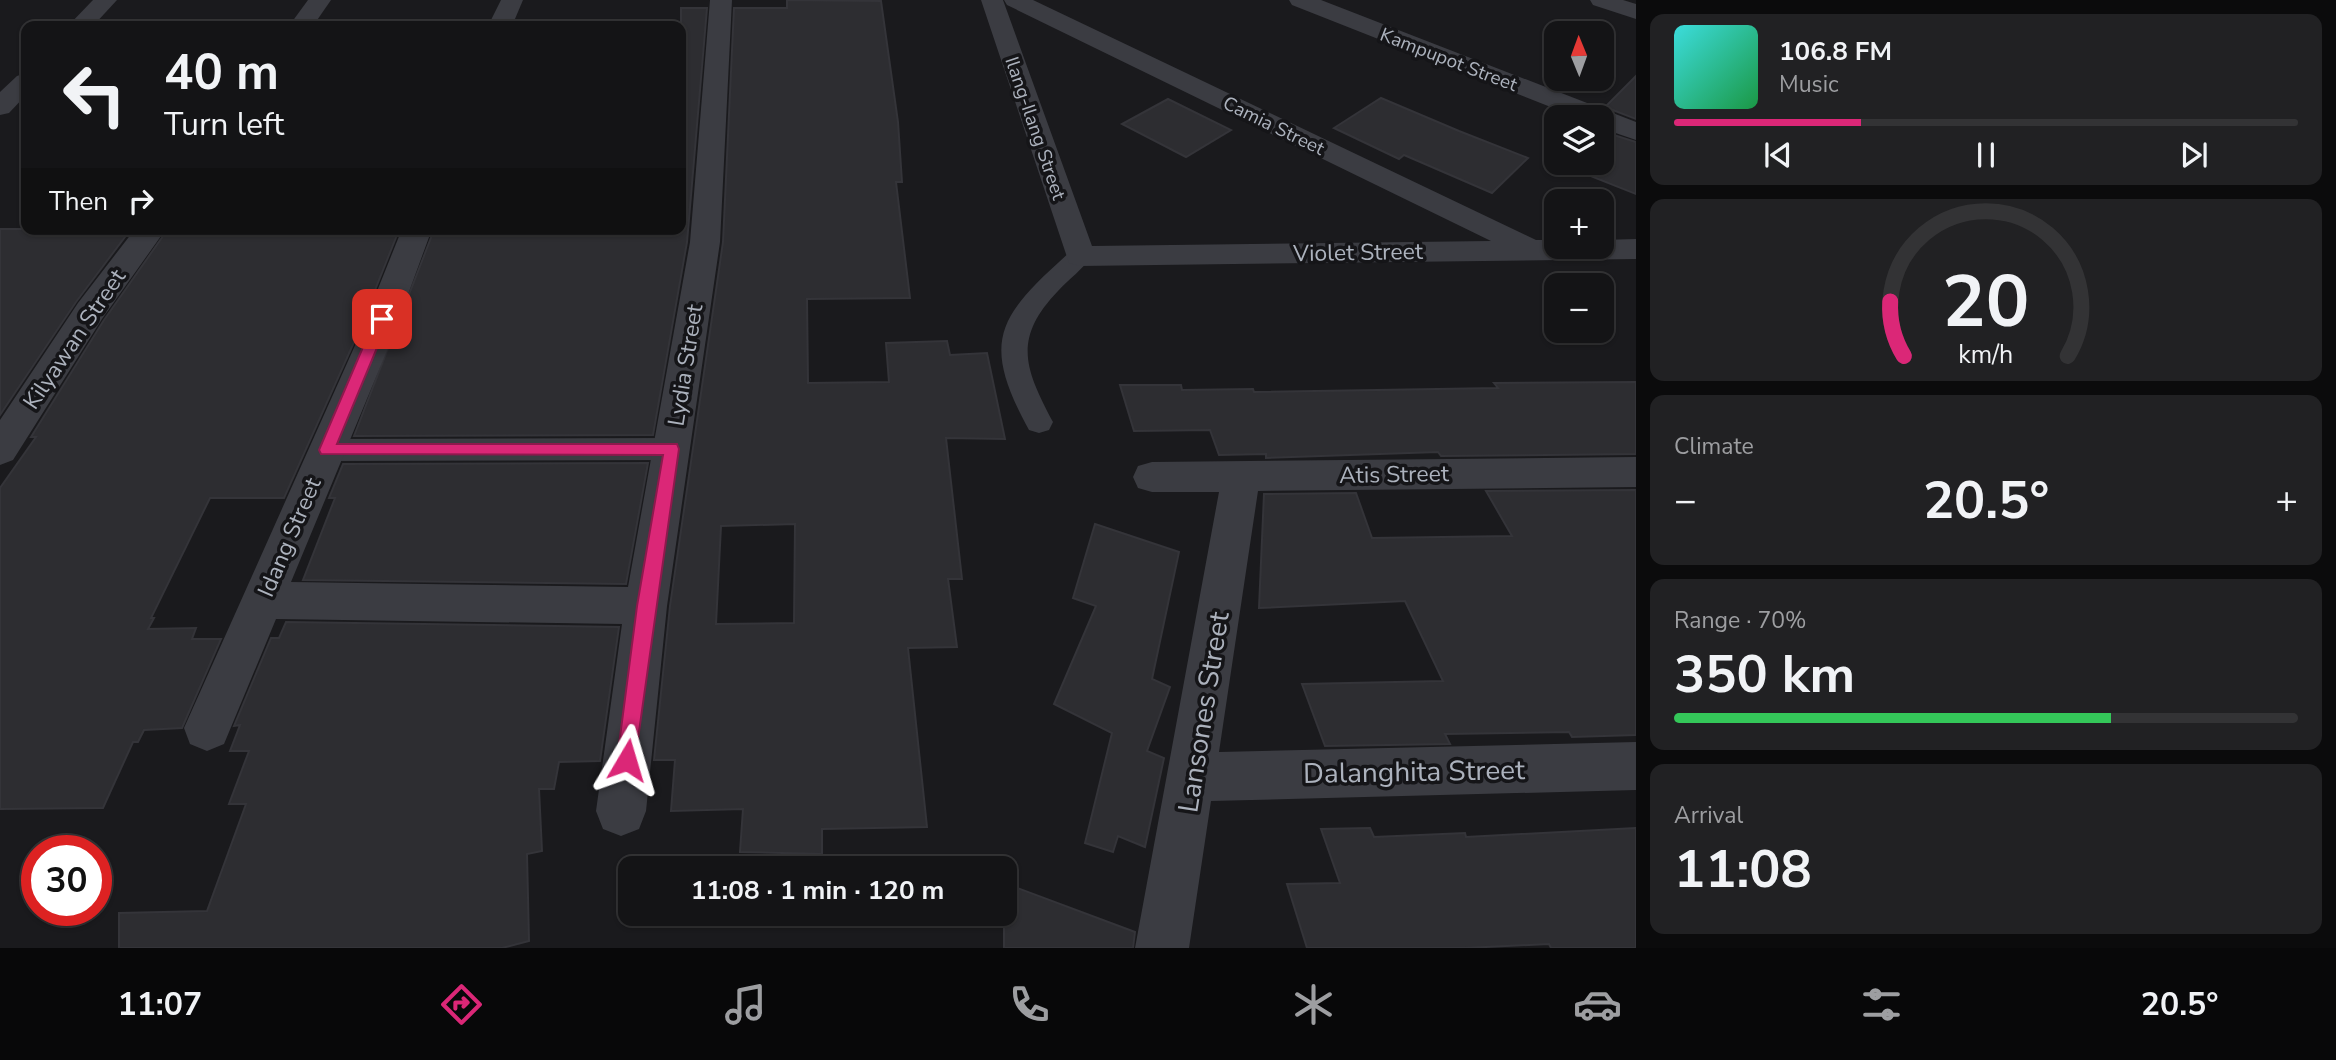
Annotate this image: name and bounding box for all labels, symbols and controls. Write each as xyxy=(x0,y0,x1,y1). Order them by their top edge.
north arrow xyxy=(1544,21,1614,91)
map controls xyxy=(1544,21,1614,343)
street label: Kampupot Street xyxy=(1376,22,1521,98)
text: 106.8 FM xyxy=(1779,34,1892,69)
text: 40 m xyxy=(164,39,279,106)
icon: left xyxy=(49,49,140,140)
street label: Ilang-Ilang Street xyxy=(998,53,1072,204)
text: Music xyxy=(1779,69,1839,100)
street label: Camia Street xyxy=(1218,90,1329,162)
text: Turn left xyxy=(164,103,284,146)
button: layers xyxy=(1544,105,1614,175)
icon: previous xyxy=(1759,136,1797,174)
icon: pause xyxy=(1967,136,2005,174)
icon: next xyxy=(2175,136,2213,174)
icon: right xyxy=(122,182,160,220)
text: Then xyxy=(49,184,108,219)
button: + xyxy=(1544,189,1614,259)
street label: Violet Street xyxy=(1292,236,1424,269)
text: 20 xyxy=(1942,252,2030,352)
street label: Kilyawan Street xyxy=(16,262,133,416)
button: − xyxy=(1544,273,1614,343)
pin xyxy=(352,289,412,349)
icon: arrive xyxy=(363,300,401,338)
street label: Lydia Street xyxy=(661,301,711,428)
text: km/h xyxy=(1958,337,2014,371)
text: Climate xyxy=(1674,431,1754,462)
street label: Atis Street xyxy=(1339,458,1450,491)
text: 20.5° xyxy=(1923,465,2049,536)
street label: Idang Street xyxy=(250,472,329,602)
text: − xyxy=(1674,475,1697,526)
text: + xyxy=(2275,475,2298,526)
text: Range · 70% xyxy=(1674,605,1806,636)
street label: Lansones Street xyxy=(1169,609,1239,815)
text: 350 km xyxy=(1674,639,1855,710)
position arrow xyxy=(590,723,664,797)
street label: Dalanghita Street xyxy=(1303,751,1525,793)
text: Arrival xyxy=(1674,800,1743,831)
text: 11:08 xyxy=(1674,834,1812,905)
speed limit sign: 30 xyxy=(21,835,112,926)
text: 11:08 · 1 min · 120 m xyxy=(691,873,944,908)
icon: directions xyxy=(437,980,486,1029)
icon: music xyxy=(721,980,770,1029)
icon: phone xyxy=(1005,980,1054,1029)
icon: climate xyxy=(1289,980,1338,1029)
icon: car xyxy=(1573,980,1622,1029)
icon: filters xyxy=(1857,980,1906,1029)
text: 11:07 xyxy=(117,983,202,1026)
text: 20.5° xyxy=(2141,983,2218,1026)

